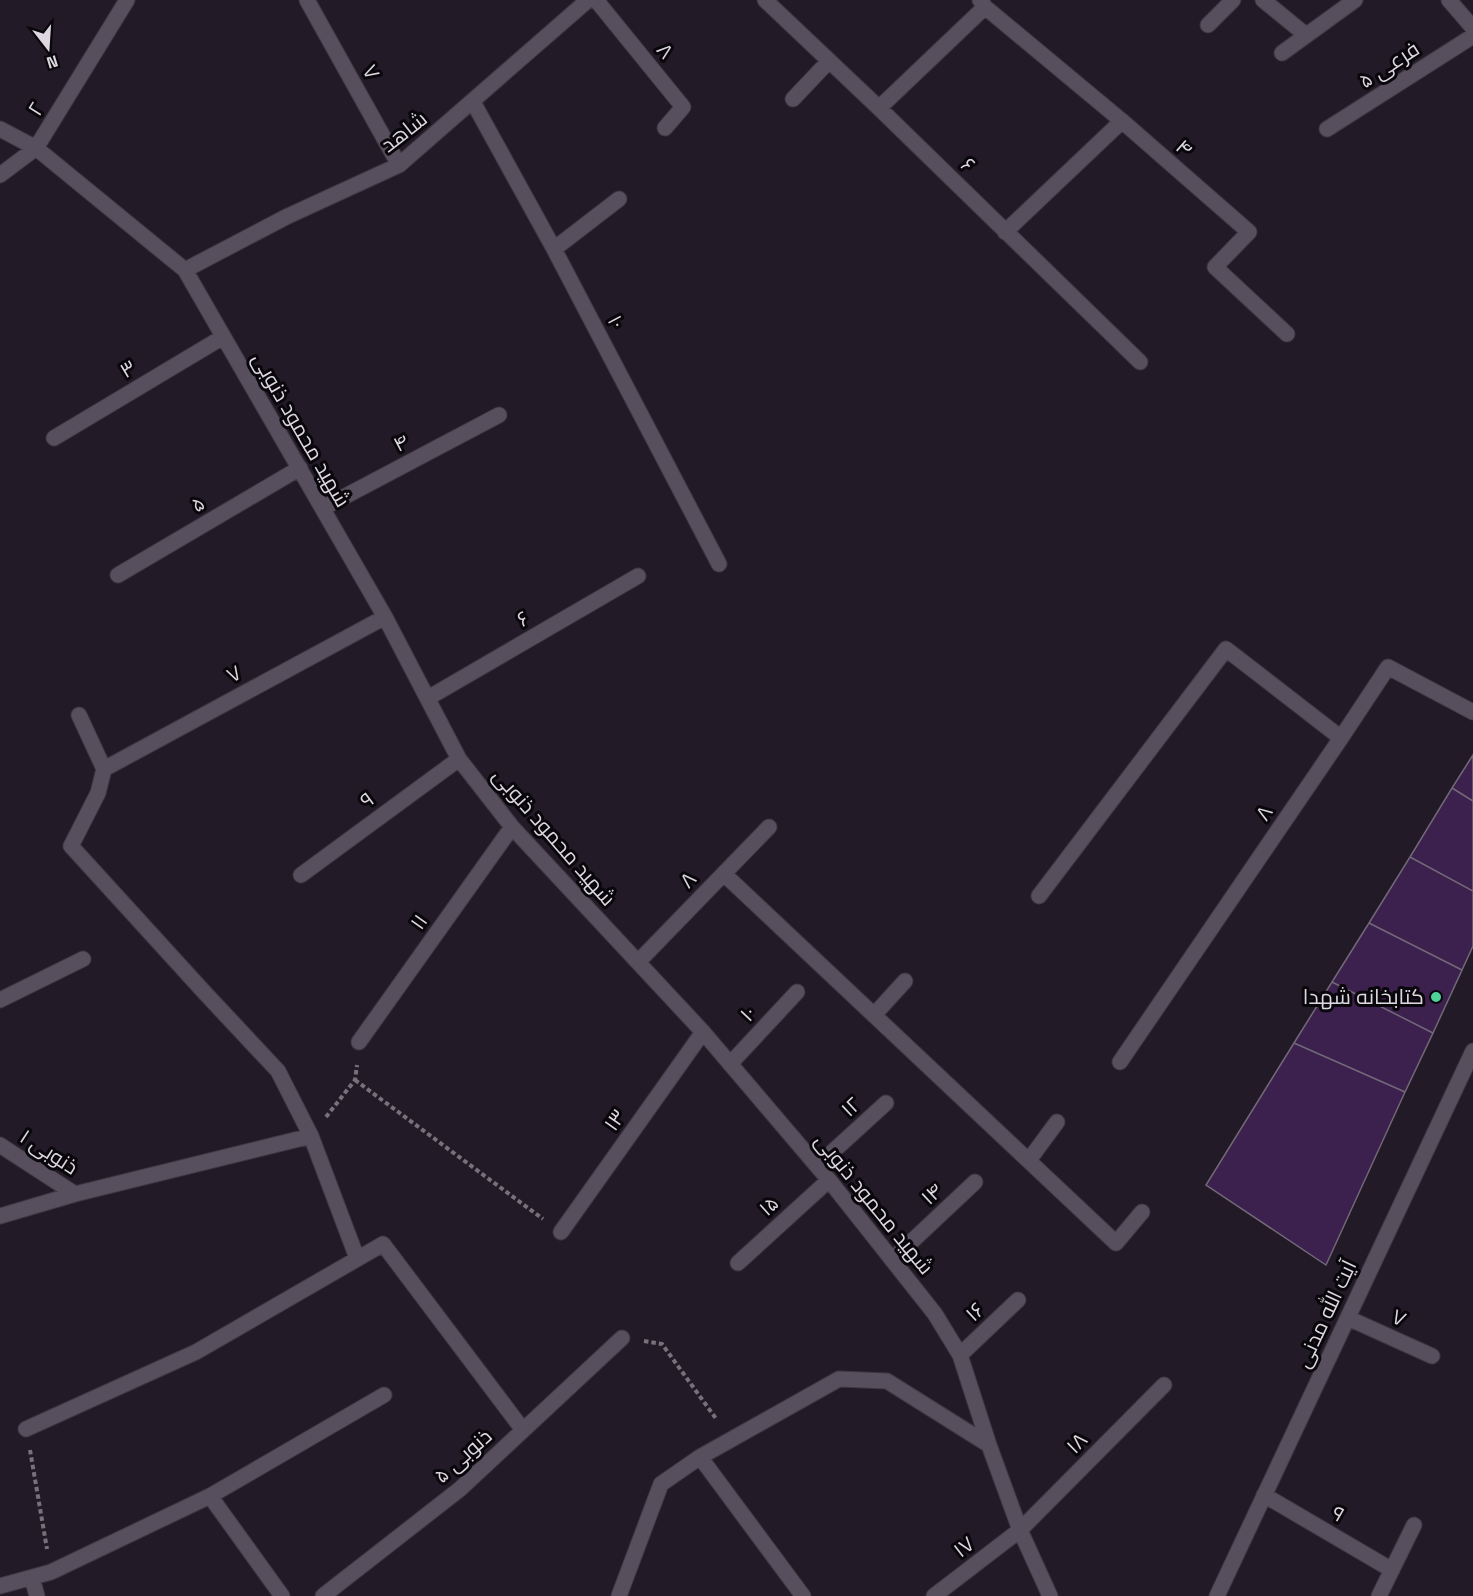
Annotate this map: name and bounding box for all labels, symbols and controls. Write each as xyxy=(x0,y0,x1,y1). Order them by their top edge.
north arrow xyxy=(18,18,78,78)
street label: فرعی ۵ xyxy=(1353,35,1424,94)
street label: ۸ xyxy=(651,37,680,64)
text: N xyxy=(44,50,60,73)
street label: ۷ xyxy=(356,59,386,84)
street label: ۲ xyxy=(21,97,50,121)
street label: شاهد xyxy=(375,105,432,158)
street label: ۴ xyxy=(1170,133,1198,162)
street label: ۶ xyxy=(955,151,981,178)
street label: ۱۰ xyxy=(602,310,631,333)
street label: شهید محمود ذنوبی xyxy=(246,348,357,512)
street label: ۳ xyxy=(115,353,141,384)
street label: ۴ xyxy=(388,427,413,458)
street label: ۵ xyxy=(186,489,209,518)
street label: ۶ xyxy=(512,604,534,633)
street label: ۷ xyxy=(221,659,246,689)
street label: شهید محمود ذنوبی xyxy=(487,762,622,911)
street label: ۹ xyxy=(354,785,379,814)
street label: ۸ xyxy=(1249,800,1278,826)
street label: ۸ xyxy=(673,866,702,894)
street label: ۱۱ xyxy=(404,909,433,935)
place label: کتابخانه شهدا xyxy=(1303,983,1424,1010)
marker: کتابخانه شهدا xyxy=(1429,990,1443,1004)
street label: ۱۰ xyxy=(734,1000,762,1027)
street label: ۱۲ xyxy=(835,1091,866,1122)
street label: ۱۳ xyxy=(598,1103,632,1136)
street label: ذنوبی ۱ xyxy=(15,1123,83,1180)
street label: شهید محمود ذنوبی xyxy=(809,1128,940,1280)
street label: ۱۴ xyxy=(915,1177,948,1210)
street label: ۱۵ xyxy=(753,1190,784,1222)
street label: آیت الله مدنی xyxy=(1289,1255,1362,1372)
street label: ۱۶ xyxy=(959,1296,990,1327)
street label: ۷ xyxy=(1388,1303,1411,1333)
street label: ذنوبی ۵ xyxy=(428,1423,497,1489)
street label: ۱۸ xyxy=(1060,1426,1093,1459)
street label: ۹ xyxy=(1327,1499,1350,1528)
street label: ۱۷ xyxy=(948,1530,980,1563)

